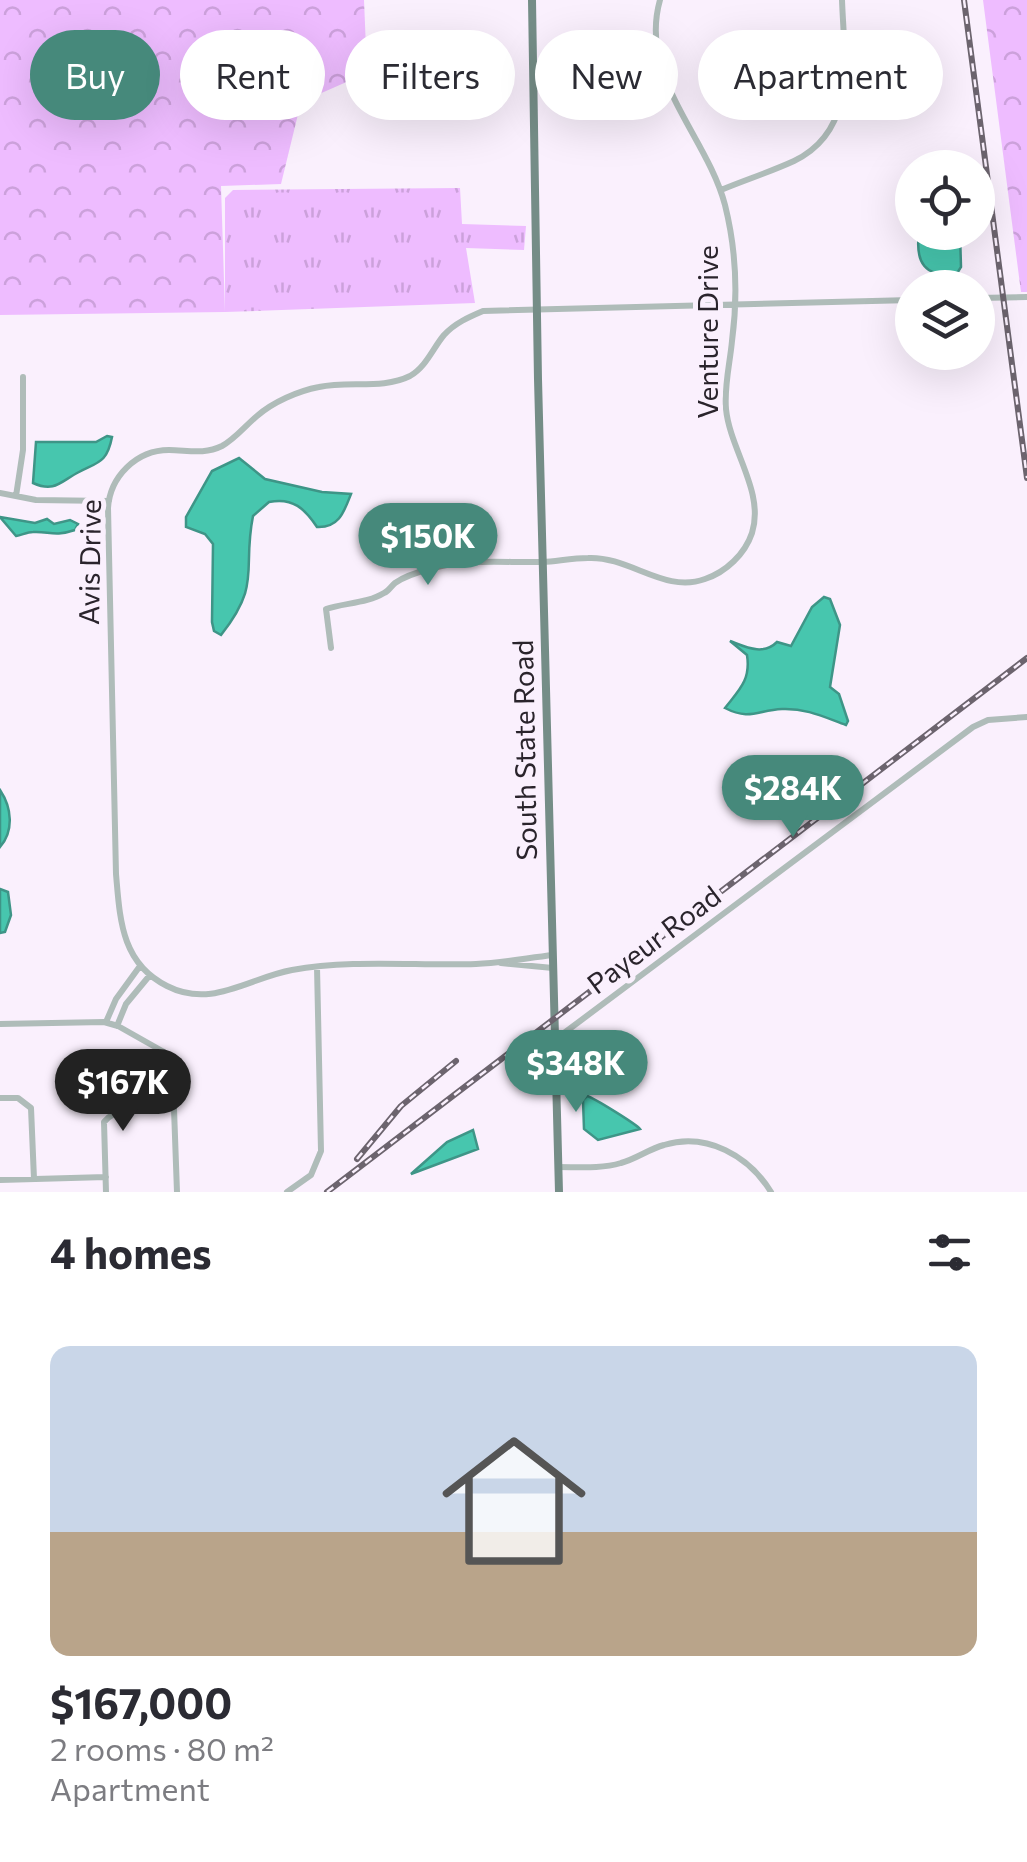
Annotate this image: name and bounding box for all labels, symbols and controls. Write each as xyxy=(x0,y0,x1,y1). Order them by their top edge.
chip: Buy xyxy=(30,30,160,120)
chip: Rent xyxy=(180,30,325,120)
chip: Filters xyxy=(345,30,515,120)
chip: New xyxy=(535,30,678,120)
chip: Apartment xyxy=(698,30,943,120)
map controls xyxy=(895,150,995,370)
button: locate xyxy=(895,150,995,250)
street label: Venture Drive xyxy=(690,245,724,419)
button: layers xyxy=(895,270,995,370)
street label: Avis Drive xyxy=(71,499,107,625)
pin: $150K xyxy=(358,503,498,588)
text: $150K xyxy=(380,515,476,555)
street label: South State Road xyxy=(505,639,543,861)
pin: $284K xyxy=(723,755,863,840)
text: $284K xyxy=(744,767,842,807)
street label: Payeur Road xyxy=(580,878,727,1000)
pin: $348K xyxy=(506,1030,646,1115)
text: $348K xyxy=(527,1042,625,1082)
pin: $167K xyxy=(53,1049,193,1134)
text: $167K xyxy=(77,1061,169,1101)
icon: filters xyxy=(922,1225,977,1280)
text: 4 homes xyxy=(50,1226,212,1278)
icon: home xyxy=(424,1411,604,1591)
text: $167,000 xyxy=(50,1676,232,1728)
text: 2 rooms · 80 m² xyxy=(50,1728,274,1768)
text: Apartment xyxy=(50,1768,210,1808)

